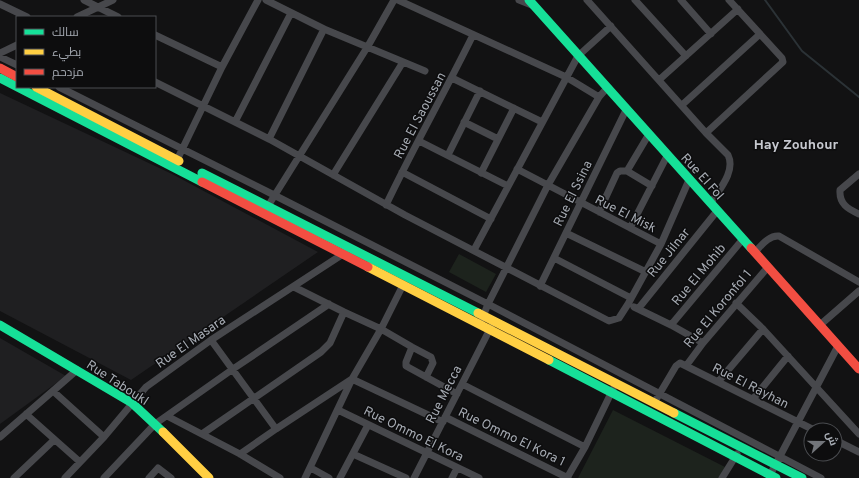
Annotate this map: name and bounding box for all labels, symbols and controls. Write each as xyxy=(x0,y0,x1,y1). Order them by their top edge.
legend xyxy=(16,16,156,88)
text: سالك xyxy=(52,25,79,41)
text: بطيء xyxy=(52,45,81,62)
text: مزدحم xyxy=(52,65,84,81)
street label: Rue El Saoussan xyxy=(391,70,450,162)
district label: Hay Zouhour xyxy=(754,137,838,154)
street label: Rue El Fol xyxy=(677,151,727,204)
street label: Rue El Ssina xyxy=(551,158,597,229)
street label: Rue El Misk xyxy=(592,192,659,237)
street label: Rue Jilnar xyxy=(645,225,694,281)
street label: Rue El Mohib xyxy=(669,241,730,309)
street label: Rue El Koronfol 1 xyxy=(681,267,756,352)
street label: Rue El Masara xyxy=(153,313,229,373)
street label: Rue Taboukl xyxy=(83,358,151,410)
street label: Rue El Rayhan xyxy=(709,361,791,413)
street label: Rue Mecca xyxy=(423,363,466,427)
street label: Rue Ommo El Kora xyxy=(360,404,466,466)
street label: Rue Ommo El Kora 1 xyxy=(455,405,567,471)
north arrow xyxy=(803,422,843,462)
text: ش xyxy=(822,430,840,448)

